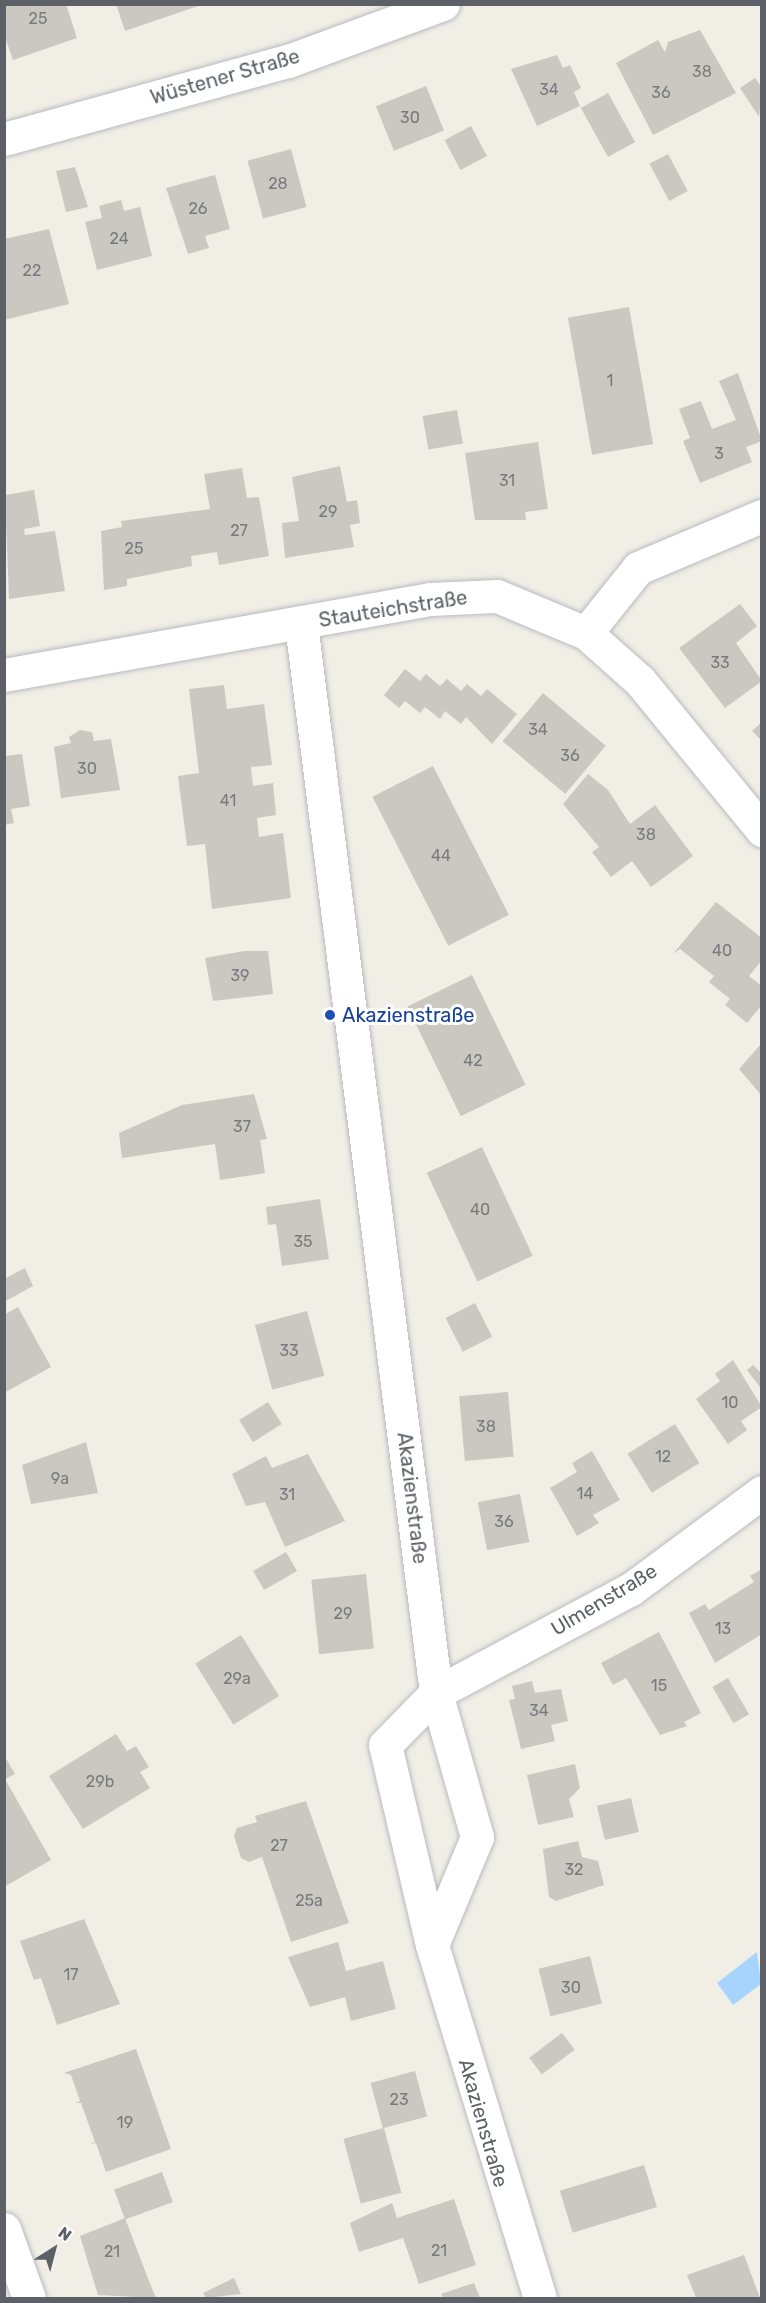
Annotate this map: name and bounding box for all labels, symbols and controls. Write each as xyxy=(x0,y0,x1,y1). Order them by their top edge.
house number: 25 xyxy=(29,9,47,29)
street label: Wüstener Straße xyxy=(147,44,303,110)
house number: 38 xyxy=(692,62,712,82)
house number: 34 xyxy=(539,80,559,100)
house number: 36 xyxy=(651,83,671,103)
house number: 30 xyxy=(400,108,420,128)
house number: 28 xyxy=(268,174,288,194)
house number: 26 xyxy=(188,199,208,219)
house number: 24 xyxy=(109,229,129,249)
house number: 22 xyxy=(23,261,41,281)
house number: 1 xyxy=(607,371,613,391)
house number: 3 xyxy=(714,444,724,464)
house number: 31 xyxy=(499,471,515,491)
house number: 29 xyxy=(319,502,337,522)
house number: 27 xyxy=(230,521,248,541)
house number: 25 xyxy=(125,539,143,559)
street label: Stauteichstraße xyxy=(317,585,469,633)
house number: 33 xyxy=(710,653,730,673)
house number: 34 xyxy=(528,720,548,740)
house number: 36 xyxy=(560,746,580,766)
house number: 30 xyxy=(77,759,97,779)
house number: 41 xyxy=(220,791,236,811)
house number: 38 xyxy=(636,825,656,845)
house number: 44 xyxy=(431,846,451,866)
house number: 40 xyxy=(712,941,732,961)
house number: 39 xyxy=(230,966,250,986)
place label: Akazienstraße xyxy=(342,1003,474,1027)
marker: Akazienstraße xyxy=(323,1008,337,1022)
house number: 42 xyxy=(463,1051,483,1071)
house number: 37 xyxy=(233,1117,251,1137)
house number: 40 xyxy=(470,1200,490,1220)
house number: 35 xyxy=(293,1232,313,1252)
house number: 33 xyxy=(279,1341,299,1361)
house number: 10 xyxy=(721,1393,739,1413)
house number: 38 xyxy=(476,1417,496,1437)
street label: Akazienstraße xyxy=(392,1431,432,1565)
house number: 12 xyxy=(655,1447,671,1467)
house number: 9a xyxy=(51,1469,69,1489)
house number: 14 xyxy=(577,1484,593,1504)
house number: 31 xyxy=(279,1485,295,1505)
house number: 36 xyxy=(494,1512,514,1532)
street label: Ulmenstraße xyxy=(547,1559,661,1641)
house number: 29 xyxy=(334,1604,352,1624)
house number: 13 xyxy=(715,1619,731,1639)
house number: 29a xyxy=(223,1669,251,1689)
house number: 15 xyxy=(651,1676,667,1696)
house number: 34 xyxy=(529,1701,549,1721)
house number: 29b xyxy=(86,1772,114,1792)
house number: 27 xyxy=(270,1836,288,1856)
house number: 32 xyxy=(564,1860,584,1880)
house number: 25a xyxy=(295,1891,323,1911)
house number: 17 xyxy=(63,1965,79,1985)
house number: 30 xyxy=(561,1978,581,1998)
street label: Akazienstraße xyxy=(453,2056,513,2190)
house number: 23 xyxy=(389,2090,409,2110)
house number: 19 xyxy=(117,2113,133,2133)
north arrow xyxy=(24,2219,84,2279)
text: N xyxy=(55,2223,75,2245)
house number: 21 xyxy=(431,2241,447,2261)
house number: 21 xyxy=(104,2242,120,2262)

